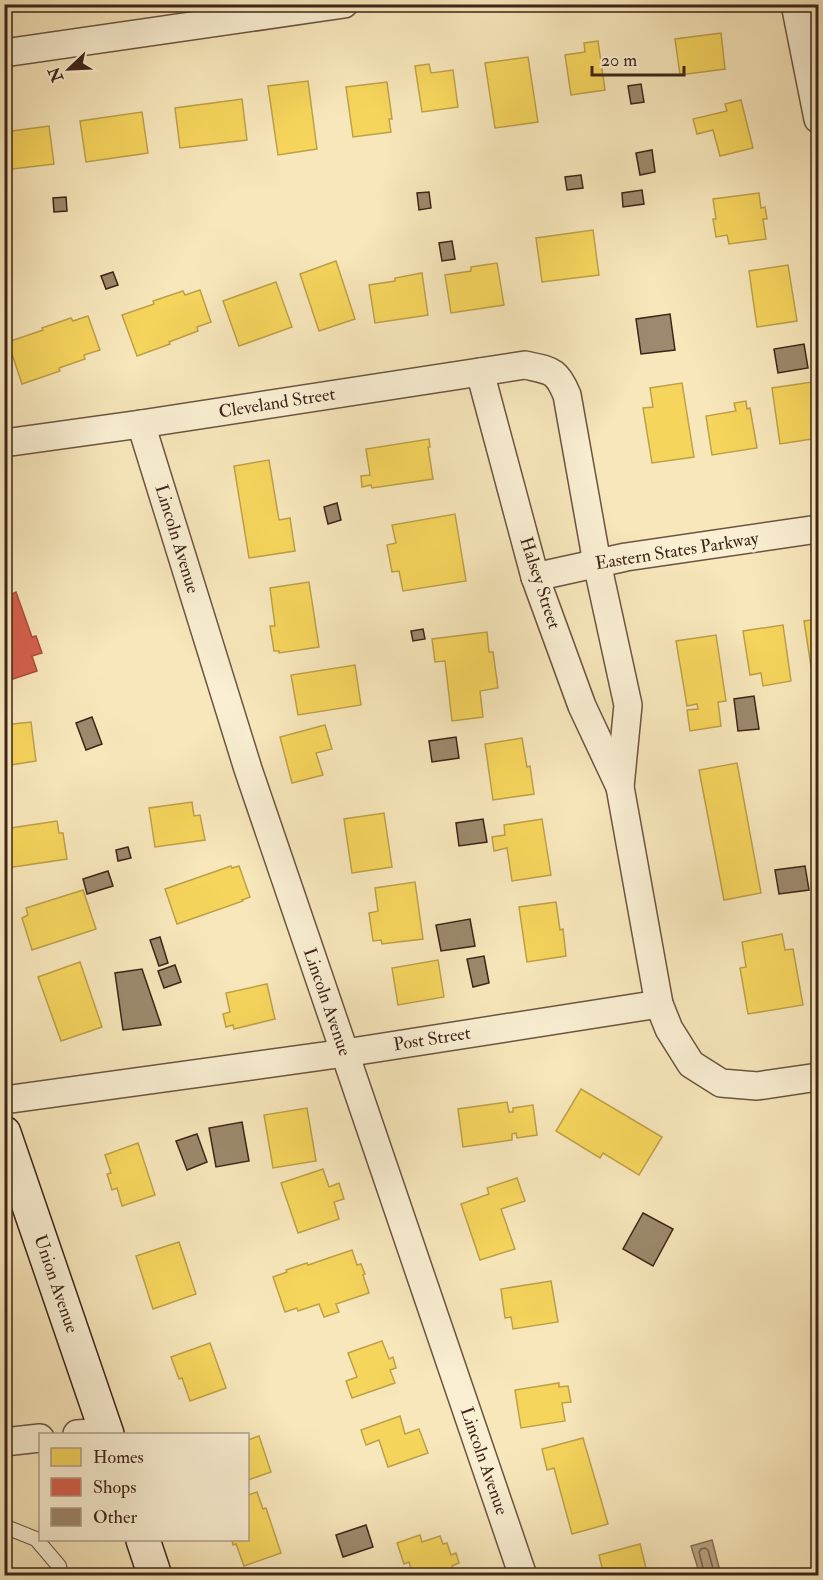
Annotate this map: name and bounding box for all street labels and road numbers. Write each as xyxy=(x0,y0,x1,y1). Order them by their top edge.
street label: Cleveland Street xyxy=(217,382,337,424)
street label: Lincoln Avenue xyxy=(150,482,205,597)
street label: Eastern States Parkway xyxy=(594,527,761,575)
street label: Halsey Street xyxy=(514,534,566,632)
street label: Lincoln Avenue xyxy=(298,945,356,1059)
street label: Post Street xyxy=(392,1022,472,1056)
street label: Union Avenue xyxy=(28,1232,84,1337)
street label: Lincoln Avenue xyxy=(455,1404,513,1518)

